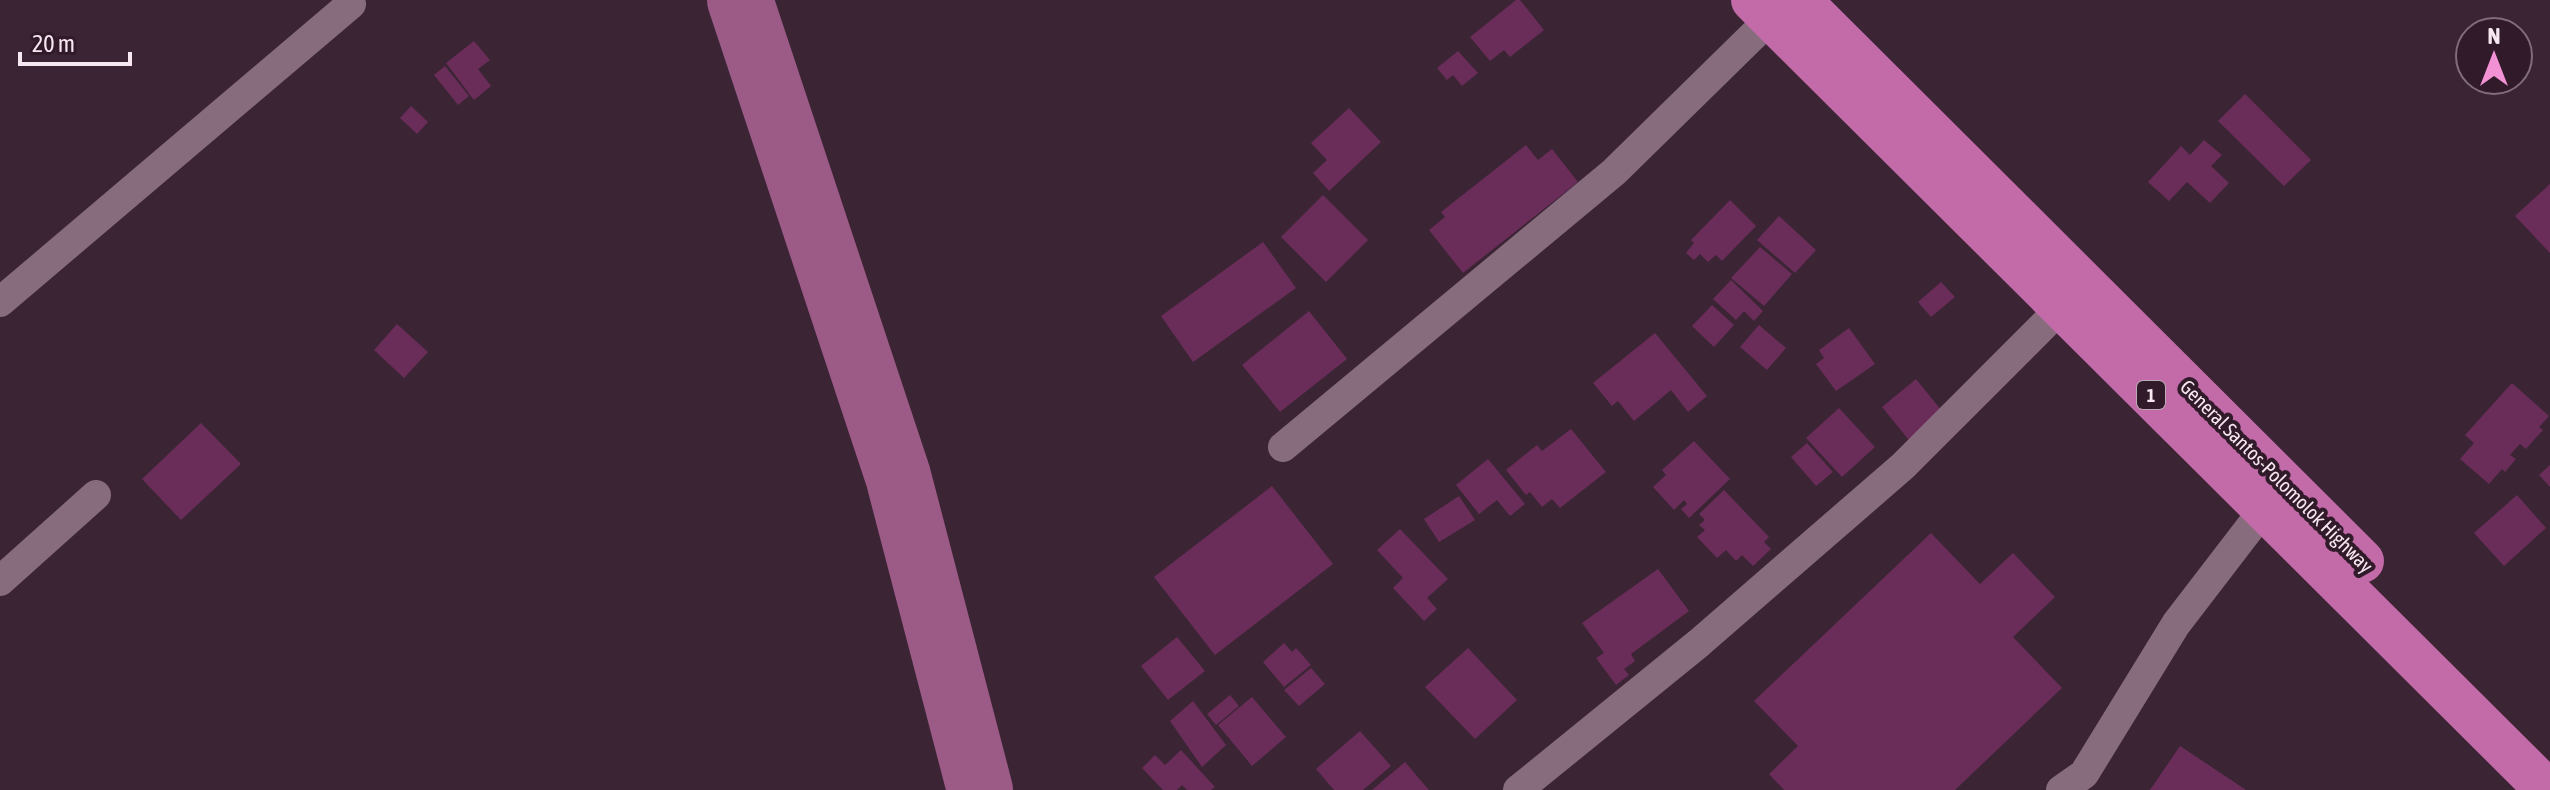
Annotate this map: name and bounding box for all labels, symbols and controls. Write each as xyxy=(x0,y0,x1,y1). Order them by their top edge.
scale bar xyxy=(20,16,130,66)
north arrow xyxy=(2454,16,2534,96)
text: N xyxy=(2488,23,2500,49)
text: 20 m xyxy=(32,30,75,57)
street label: General Santos-Polomolok Highway xyxy=(2176,375,2378,577)
road number: 1 xyxy=(2137,381,2165,409)

